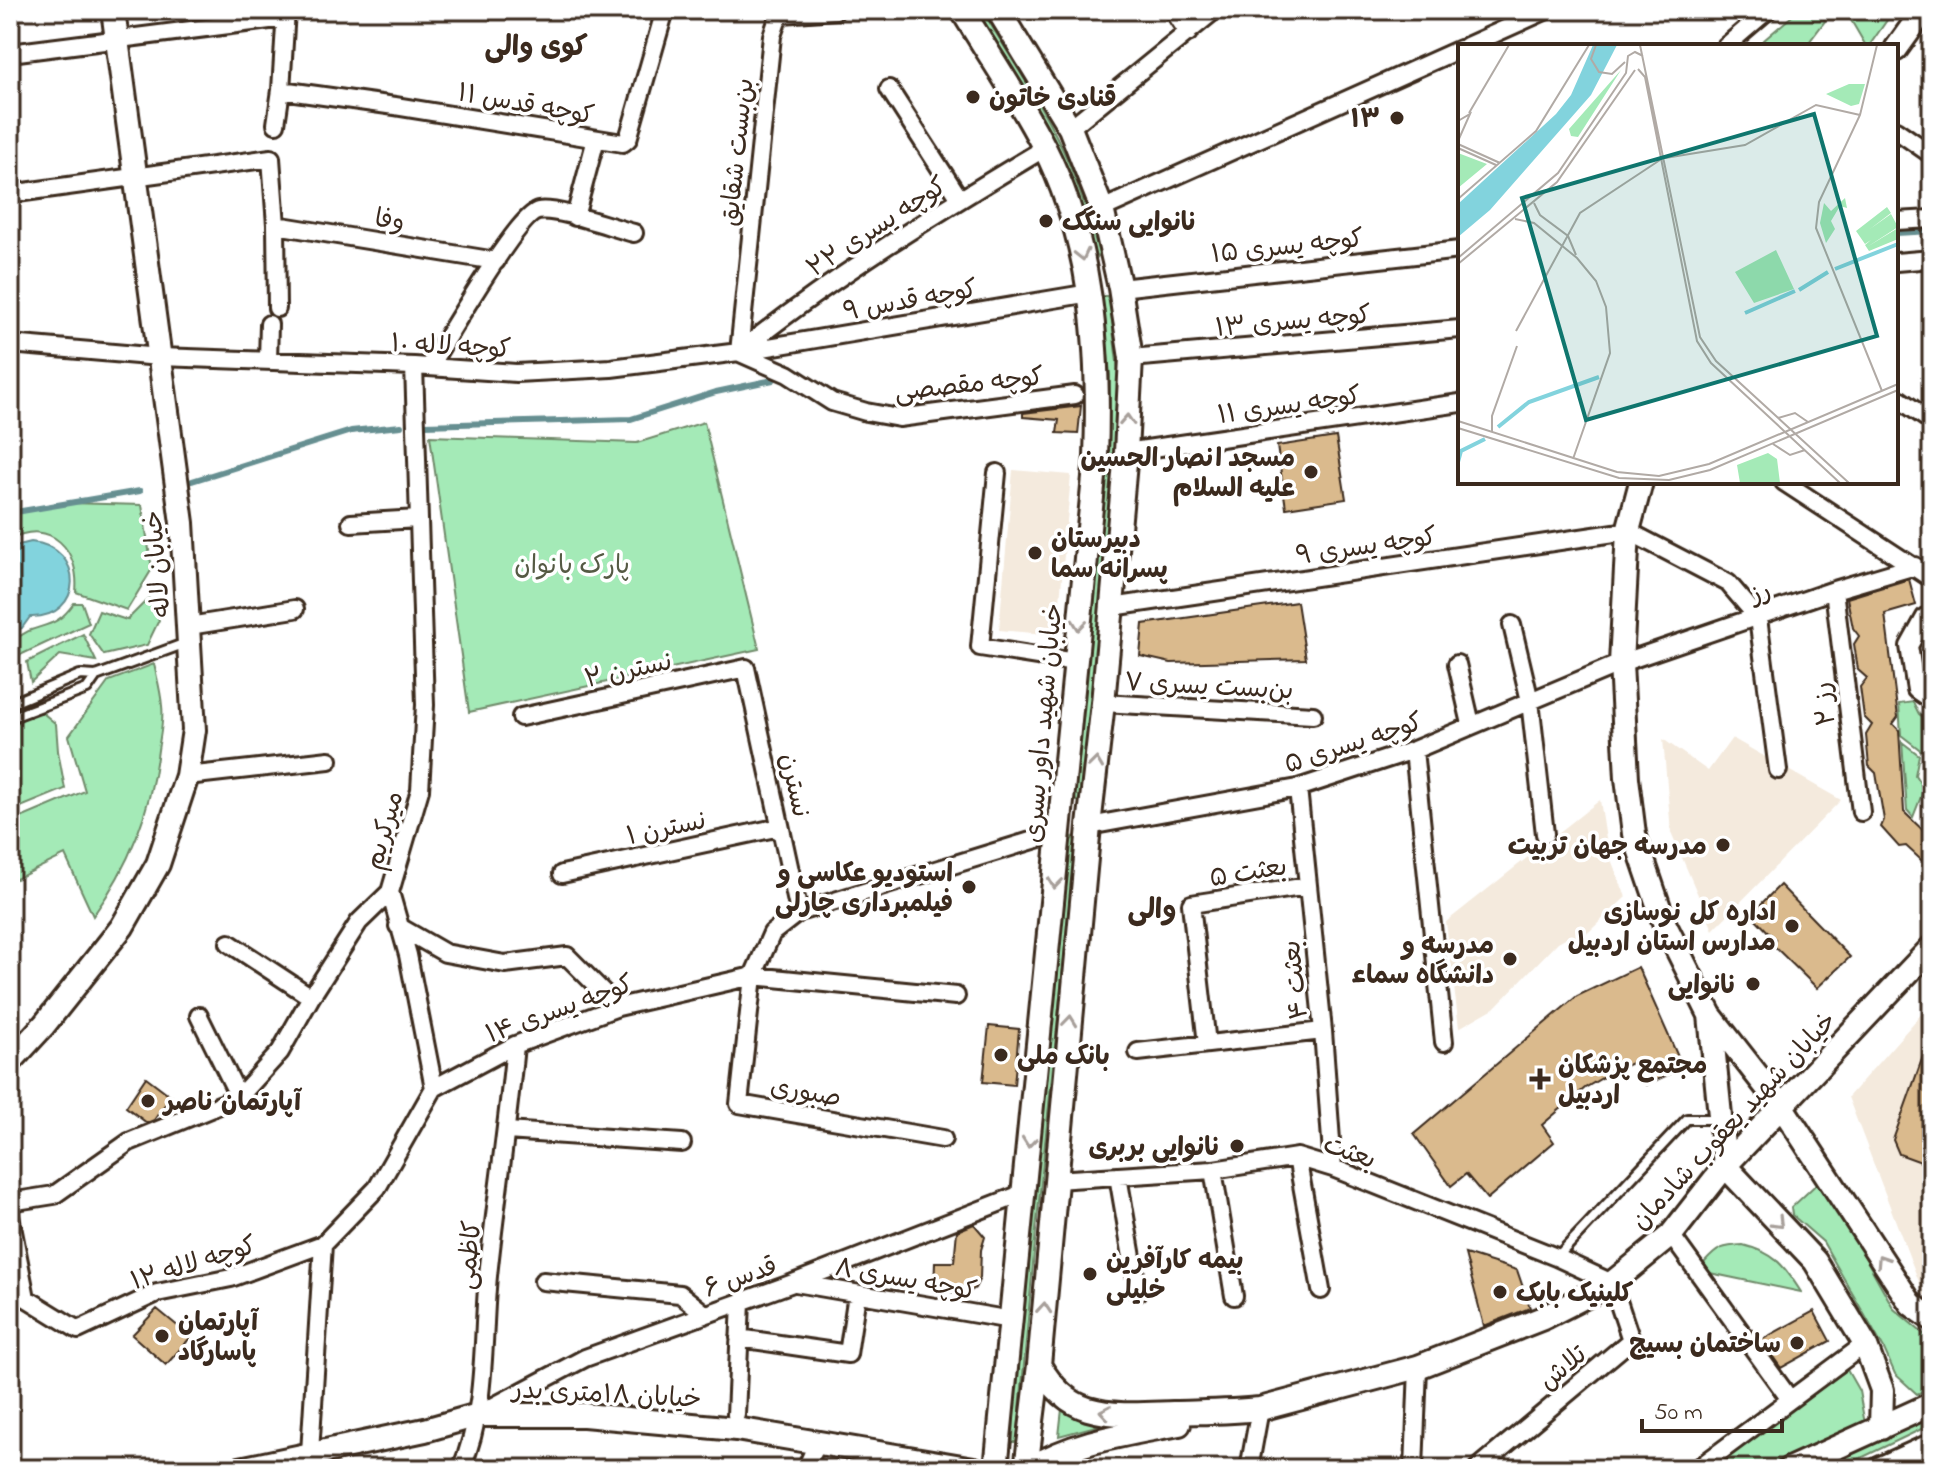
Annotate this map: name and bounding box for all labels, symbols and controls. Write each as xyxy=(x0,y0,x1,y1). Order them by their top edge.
district label: کوی والی xyxy=(484,28,588,69)
inset map xyxy=(1458,44,1898,484)
street label: کوچه قدس ۱۱ xyxy=(454,75,597,137)
street label: بن‌بست شقایق xyxy=(712,76,766,228)
place label: قنادی خاتون xyxy=(989,81,1117,119)
marker: قنادی خاتون xyxy=(964,88,982,106)
place label: ۱۳ xyxy=(1351,102,1381,140)
marker: ۱۳ xyxy=(1388,109,1406,127)
street label: کوچه یسری ۲۲ xyxy=(800,169,955,288)
street label: وفا xyxy=(372,201,407,243)
place label: نانوایی سنگک xyxy=(1062,205,1198,243)
marker: نانوایی سنگک xyxy=(1037,212,1055,230)
street label: کوچه یسری ۱۵ xyxy=(1209,221,1365,275)
one-way arrow xyxy=(1073,247,1090,261)
street label: کوچه قدس ۹ xyxy=(840,271,981,332)
street label: کوچه یسری ۱۳ xyxy=(1214,297,1373,349)
street label: کوچه لاله ۱۰ xyxy=(390,326,512,370)
street label: کوچه مقصصی xyxy=(893,359,1046,413)
street label: کوچه یسری ۱۱ xyxy=(1215,378,1364,436)
one-way arrow xyxy=(1119,413,1136,426)
place label: مسجد انصار الحسین علیه السلام xyxy=(1081,441,1295,509)
marker: مسجد انصار الحسین علیه السلام xyxy=(1302,463,1320,481)
street label: خیابان لاله xyxy=(135,509,183,619)
street label: کوچه یسری ۹ xyxy=(1294,519,1439,577)
place label: دبیرستان پسرانه سما xyxy=(1051,522,1168,590)
marker: دبیرستان پسرانه سما xyxy=(1026,544,1044,562)
park label: پارک بانوان xyxy=(514,548,630,586)
street label: رز xyxy=(1743,573,1777,616)
street label: خیابان شهید داور یسری xyxy=(1016,602,1074,845)
one-way arrow xyxy=(1070,618,1087,631)
street label: نسترن ۲ xyxy=(581,644,676,700)
street label: بن‌بست یسری ۷ xyxy=(1123,665,1294,711)
street label: رز ۲ xyxy=(1804,680,1848,728)
street label: کوچه یسری ۵ xyxy=(1280,705,1428,785)
street label: نسترن xyxy=(768,750,818,821)
one-way arrow xyxy=(1088,756,1105,769)
street label: میرکریم xyxy=(357,787,415,875)
street label: نسترن ۱ xyxy=(623,803,710,857)
place label: مدرسه جهان تربیت xyxy=(1508,829,1707,867)
marker: مدرسه جهان تربیت xyxy=(1714,836,1732,854)
street label: بعثت ۵ xyxy=(1207,849,1290,899)
place label: استودیو عکاسی و فیلمبرداری چارلی xyxy=(775,856,953,924)
one-way arrow xyxy=(1046,877,1063,890)
marker: استودیو عکاسی و فیلمبرداری چارلی xyxy=(960,878,978,896)
district label: والی xyxy=(1127,891,1177,932)
place label: اداره کل نوسازی مدارس استان اردبیل xyxy=(1568,895,1776,963)
marker: اداره کل نوسازی مدارس استان اردبیل xyxy=(1783,917,1801,935)
place label: مدرسه و دانشگاه سماء xyxy=(1352,928,1494,996)
street label: بعثت ۴ xyxy=(1274,938,1320,1021)
marker: مدرسه و دانشگاه سماء xyxy=(1501,950,1519,968)
street label: کوچه یسری ۱۴ xyxy=(481,967,639,1055)
place label: نانوایی xyxy=(1668,968,1737,1006)
marker: نانوایی xyxy=(1744,975,1762,993)
street label: خیابان شهید یعقوب شادمان xyxy=(1624,1004,1847,1240)
one-way arrow xyxy=(1061,1014,1078,1027)
place label: بانک ملی xyxy=(1017,1039,1110,1077)
marker: بانک ملی xyxy=(992,1046,1010,1064)
place label: مجتمع پزشکان اردبیل xyxy=(1558,1048,1707,1116)
marker: مجتمع پزشکان اردبیل xyxy=(1529,1068,1551,1090)
street label: صبوری xyxy=(767,1069,844,1119)
place label: آپارتمان ناصر xyxy=(161,1085,303,1123)
marker: آپارتمان ناصر xyxy=(139,1092,157,1110)
street label: بعثت xyxy=(1317,1127,1381,1181)
place label: نانوایی بربری xyxy=(1088,1130,1221,1168)
one-way arrow xyxy=(1020,1136,1037,1149)
marker: نانوایی بربری xyxy=(1228,1137,1246,1155)
one-way arrow xyxy=(1769,1214,1783,1229)
street label: کاظمی xyxy=(448,1219,493,1292)
street label: کوچه لاله ۱۲ xyxy=(126,1228,261,1302)
place label: بیمه کارآفرین خلیلی xyxy=(1106,1243,1243,1311)
street label: قدس ۶ xyxy=(699,1249,783,1309)
street label: کوچه یسری ۸ xyxy=(831,1250,980,1312)
one-way arrow xyxy=(1877,1255,1892,1269)
marker: بیمه کارآفرین خلیلی xyxy=(1081,1265,1099,1283)
place label: کلینیک بابک xyxy=(1516,1276,1634,1314)
marker: کلینیک بابک xyxy=(1491,1283,1509,1301)
one-way arrow xyxy=(1035,1301,1052,1314)
place label: آپارتمان پاسارگاد xyxy=(178,1305,260,1373)
marker: آپارتمان پاسارگاد xyxy=(153,1327,171,1345)
place label: ساختمان بسیج xyxy=(1629,1327,1781,1365)
marker: ساختمان بسیج xyxy=(1788,1334,1806,1352)
street label: تلاش xyxy=(1531,1337,1597,1401)
street label: خیابان ۱۸متری بدر xyxy=(509,1372,702,1420)
scale bar xyxy=(1642,1383,1782,1433)
text: 50 m xyxy=(1654,1396,1703,1431)
one-way arrow xyxy=(1098,1404,1112,1421)

